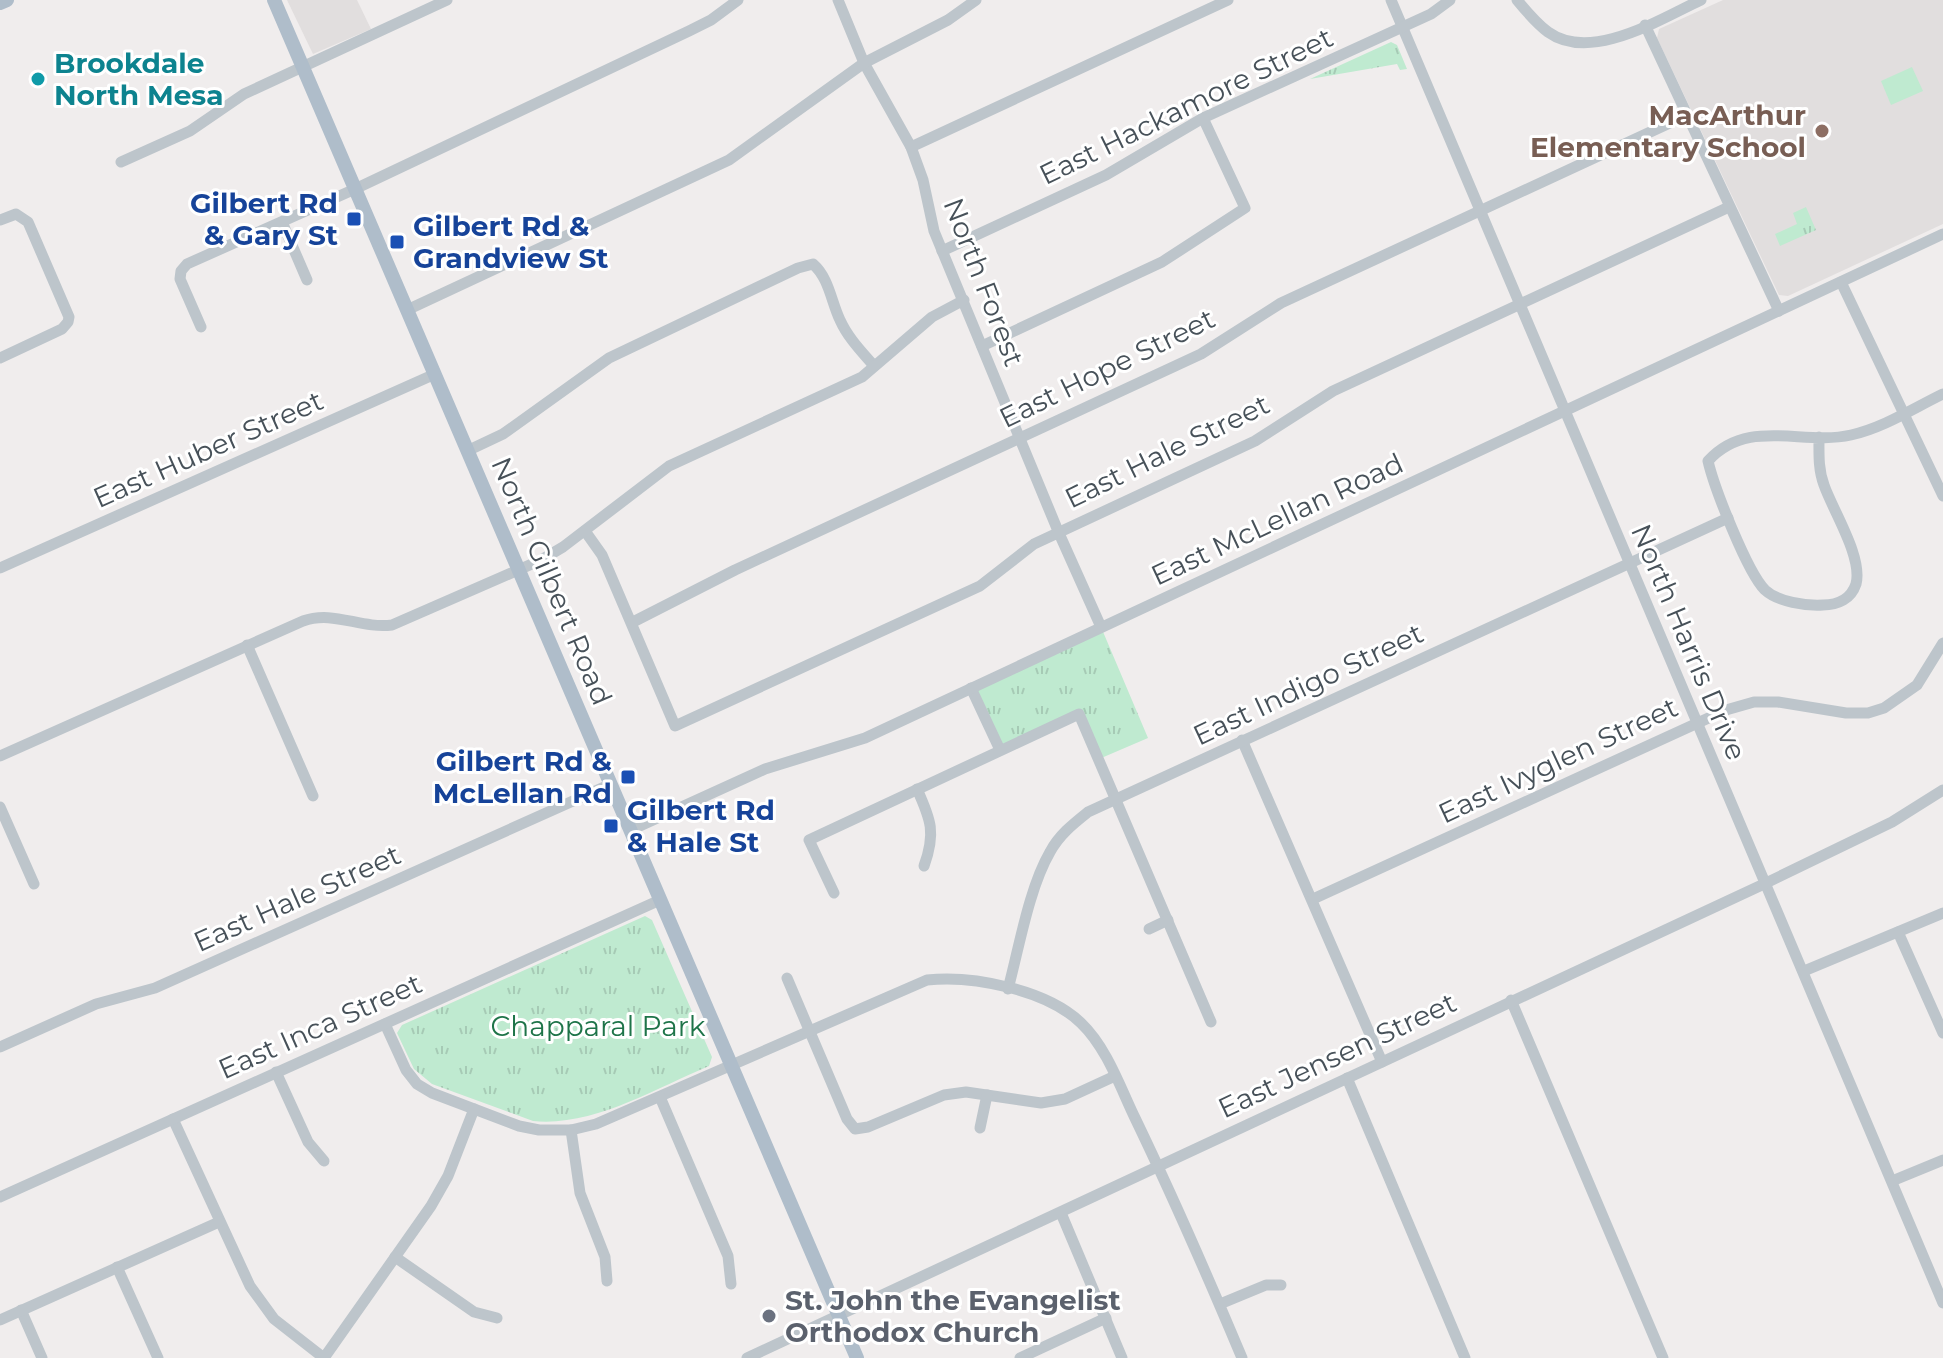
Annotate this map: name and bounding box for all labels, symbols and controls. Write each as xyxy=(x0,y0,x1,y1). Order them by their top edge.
street label: East Hackamore Street xyxy=(1034,20,1338,192)
place label: Brookdale North Mesa xyxy=(54,46,223,112)
marker: Brookdale North Mesa xyxy=(29,70,47,88)
place label: MacArthur Elementary School xyxy=(1530,98,1806,164)
marker: MacArthur Elementary School xyxy=(1813,122,1831,140)
place label: Gilbert Rd & Gary St xyxy=(190,186,338,252)
street label: North Forest xyxy=(936,193,1032,371)
place label: Gilbert Rd & Grandview St xyxy=(413,209,608,275)
marker: Gilbert Rd & Gary St xyxy=(345,210,363,228)
marker: Gilbert Rd & Grandview St xyxy=(388,233,406,251)
street label: East Hope Street xyxy=(994,301,1220,435)
street label: East Huber Street xyxy=(88,383,328,515)
street label: East Hale Street xyxy=(1059,387,1275,515)
street label: East McLellan Road xyxy=(1146,446,1408,592)
street label: North Gilbert Road xyxy=(484,452,620,710)
street label: North Harris Drive xyxy=(1624,519,1754,765)
street label: East Indigo Street xyxy=(1188,616,1428,752)
street label: East Ivyglen Street xyxy=(1433,690,1683,830)
place label: Gilbert Rd & McLellan Rd xyxy=(433,744,612,810)
marker: Gilbert Rd & McLellan Rd xyxy=(619,768,637,786)
place label: Gilbert Rd & Hale St xyxy=(627,793,775,859)
marker: Gilbert Rd & Hale St xyxy=(602,817,620,835)
street label: East Hale Street xyxy=(188,837,406,959)
street label: East Inca Street xyxy=(213,966,427,1086)
street label: East Jensen Street xyxy=(1213,985,1461,1125)
park label: Chapparal Park xyxy=(490,1009,706,1043)
place label: St. John the Evangelist Orthodox Church xyxy=(785,1283,1121,1349)
marker: St. John the Evangelist Orthodox Church xyxy=(760,1307,778,1325)

